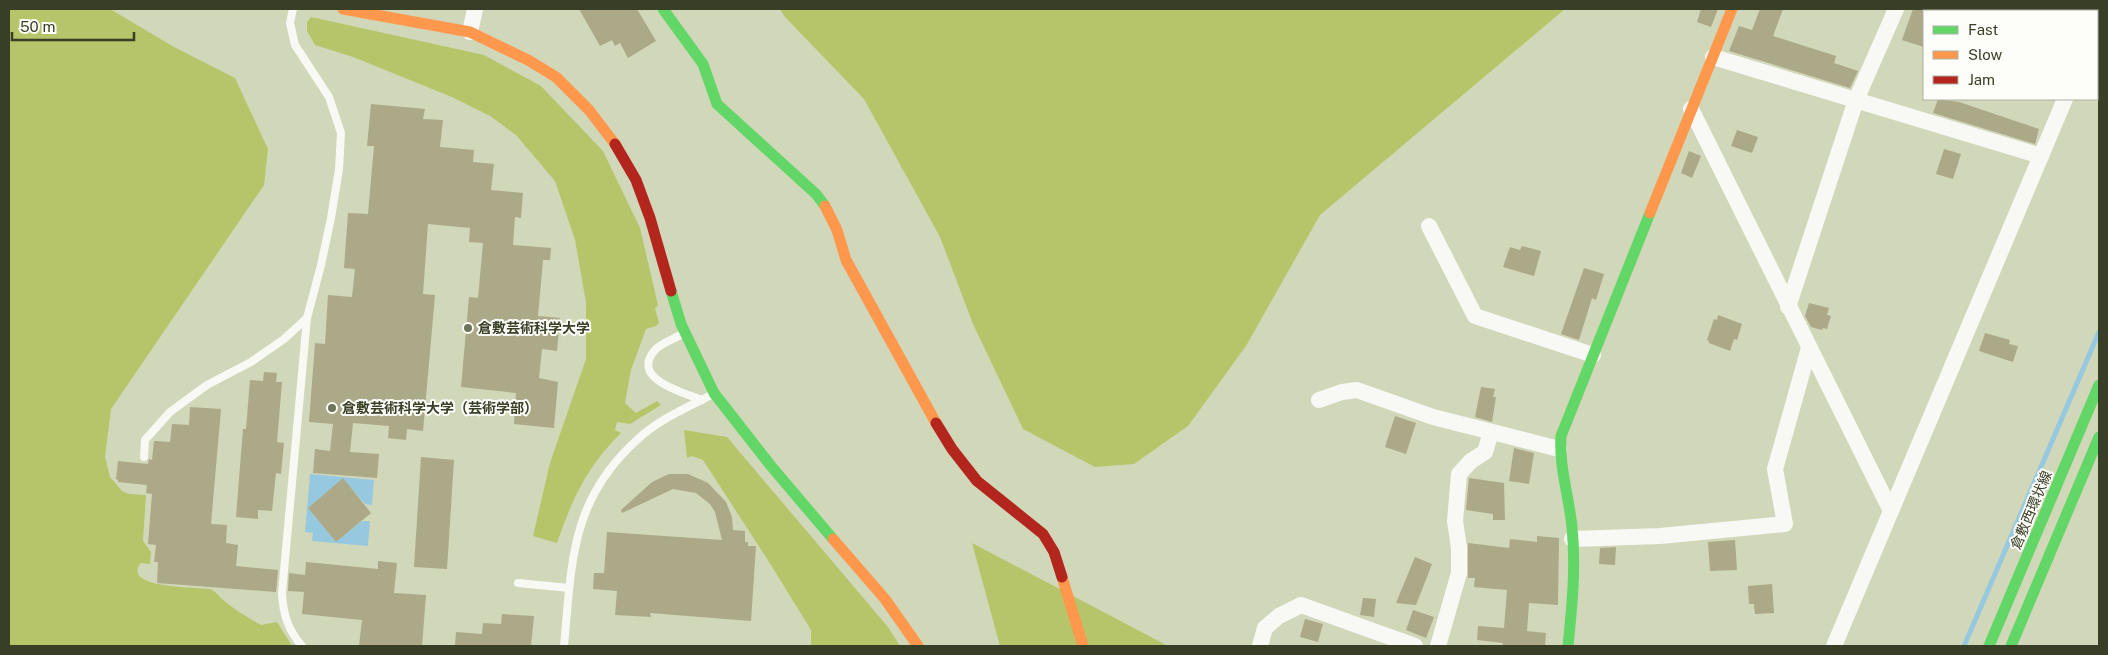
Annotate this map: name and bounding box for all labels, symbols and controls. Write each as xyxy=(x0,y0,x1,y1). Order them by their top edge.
scale bar xyxy=(12,10,135,42)
legend xyxy=(1923,10,2098,100)
text: 50 m xyxy=(20,18,55,35)
text: Fast xyxy=(1968,21,1998,38)
text: Slow xyxy=(1968,46,2003,63)
text: Jam xyxy=(1968,71,1995,88)
place label: 倉敷芸術科学大学 xyxy=(478,320,590,336)
marker: 倉敷芸術科学大学 xyxy=(462,322,474,334)
place label: 倉敷芸術科学大学（芸術学部） xyxy=(342,400,538,416)
marker: 倉敷芸術科学大学（芸術学部） xyxy=(326,402,338,414)
street label: 倉敷西環状線 xyxy=(2007,468,2055,552)

